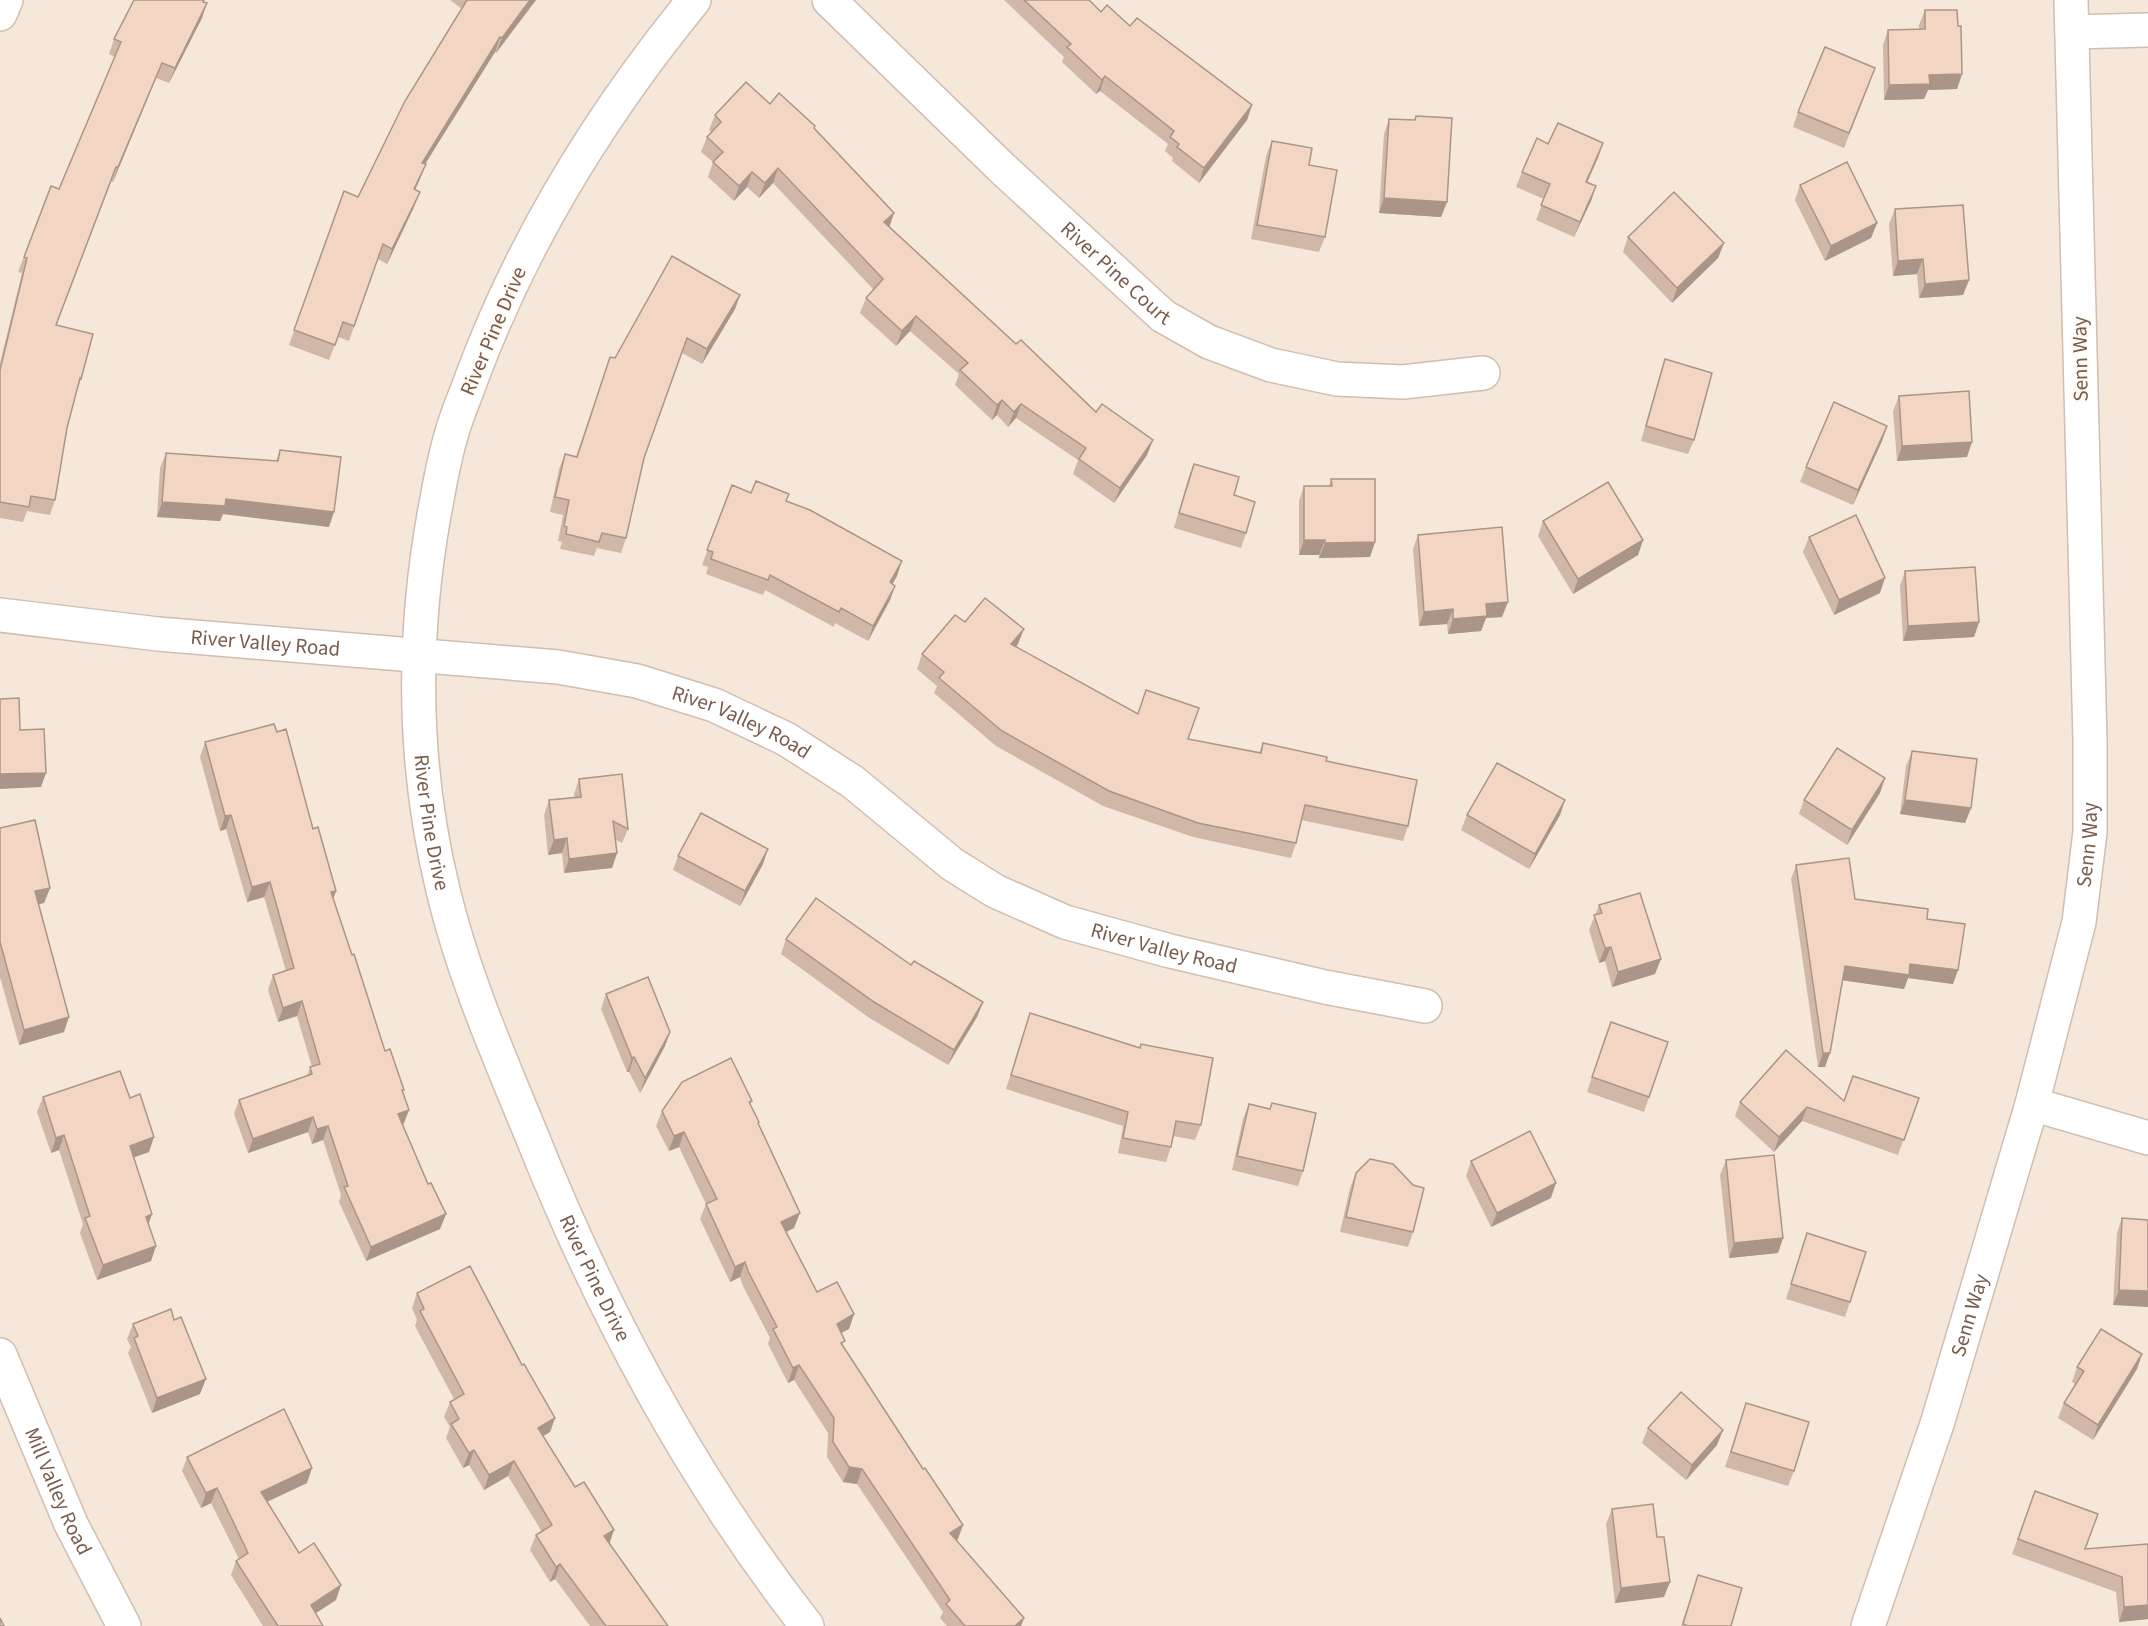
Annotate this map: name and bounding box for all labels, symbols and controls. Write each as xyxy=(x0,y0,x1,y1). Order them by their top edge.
street label: River Pine Court xyxy=(1054,214,1176,332)
street label: River Pine Drive xyxy=(452,262,534,400)
street label: Senn Way xyxy=(2064,316,2096,402)
street label: River Valley Road xyxy=(189,622,342,664)
street label: River Valley Road xyxy=(668,678,817,766)
street label: River Pine Drive xyxy=(407,753,458,893)
street label: Senn Way xyxy=(2068,802,2105,889)
street label: River Valley Road xyxy=(1087,915,1240,981)
street label: River Pine Drive xyxy=(552,1210,638,1347)
street label: Senn Way xyxy=(1943,1270,1996,1360)
street label: Mill Valley Road xyxy=(17,1423,100,1560)

